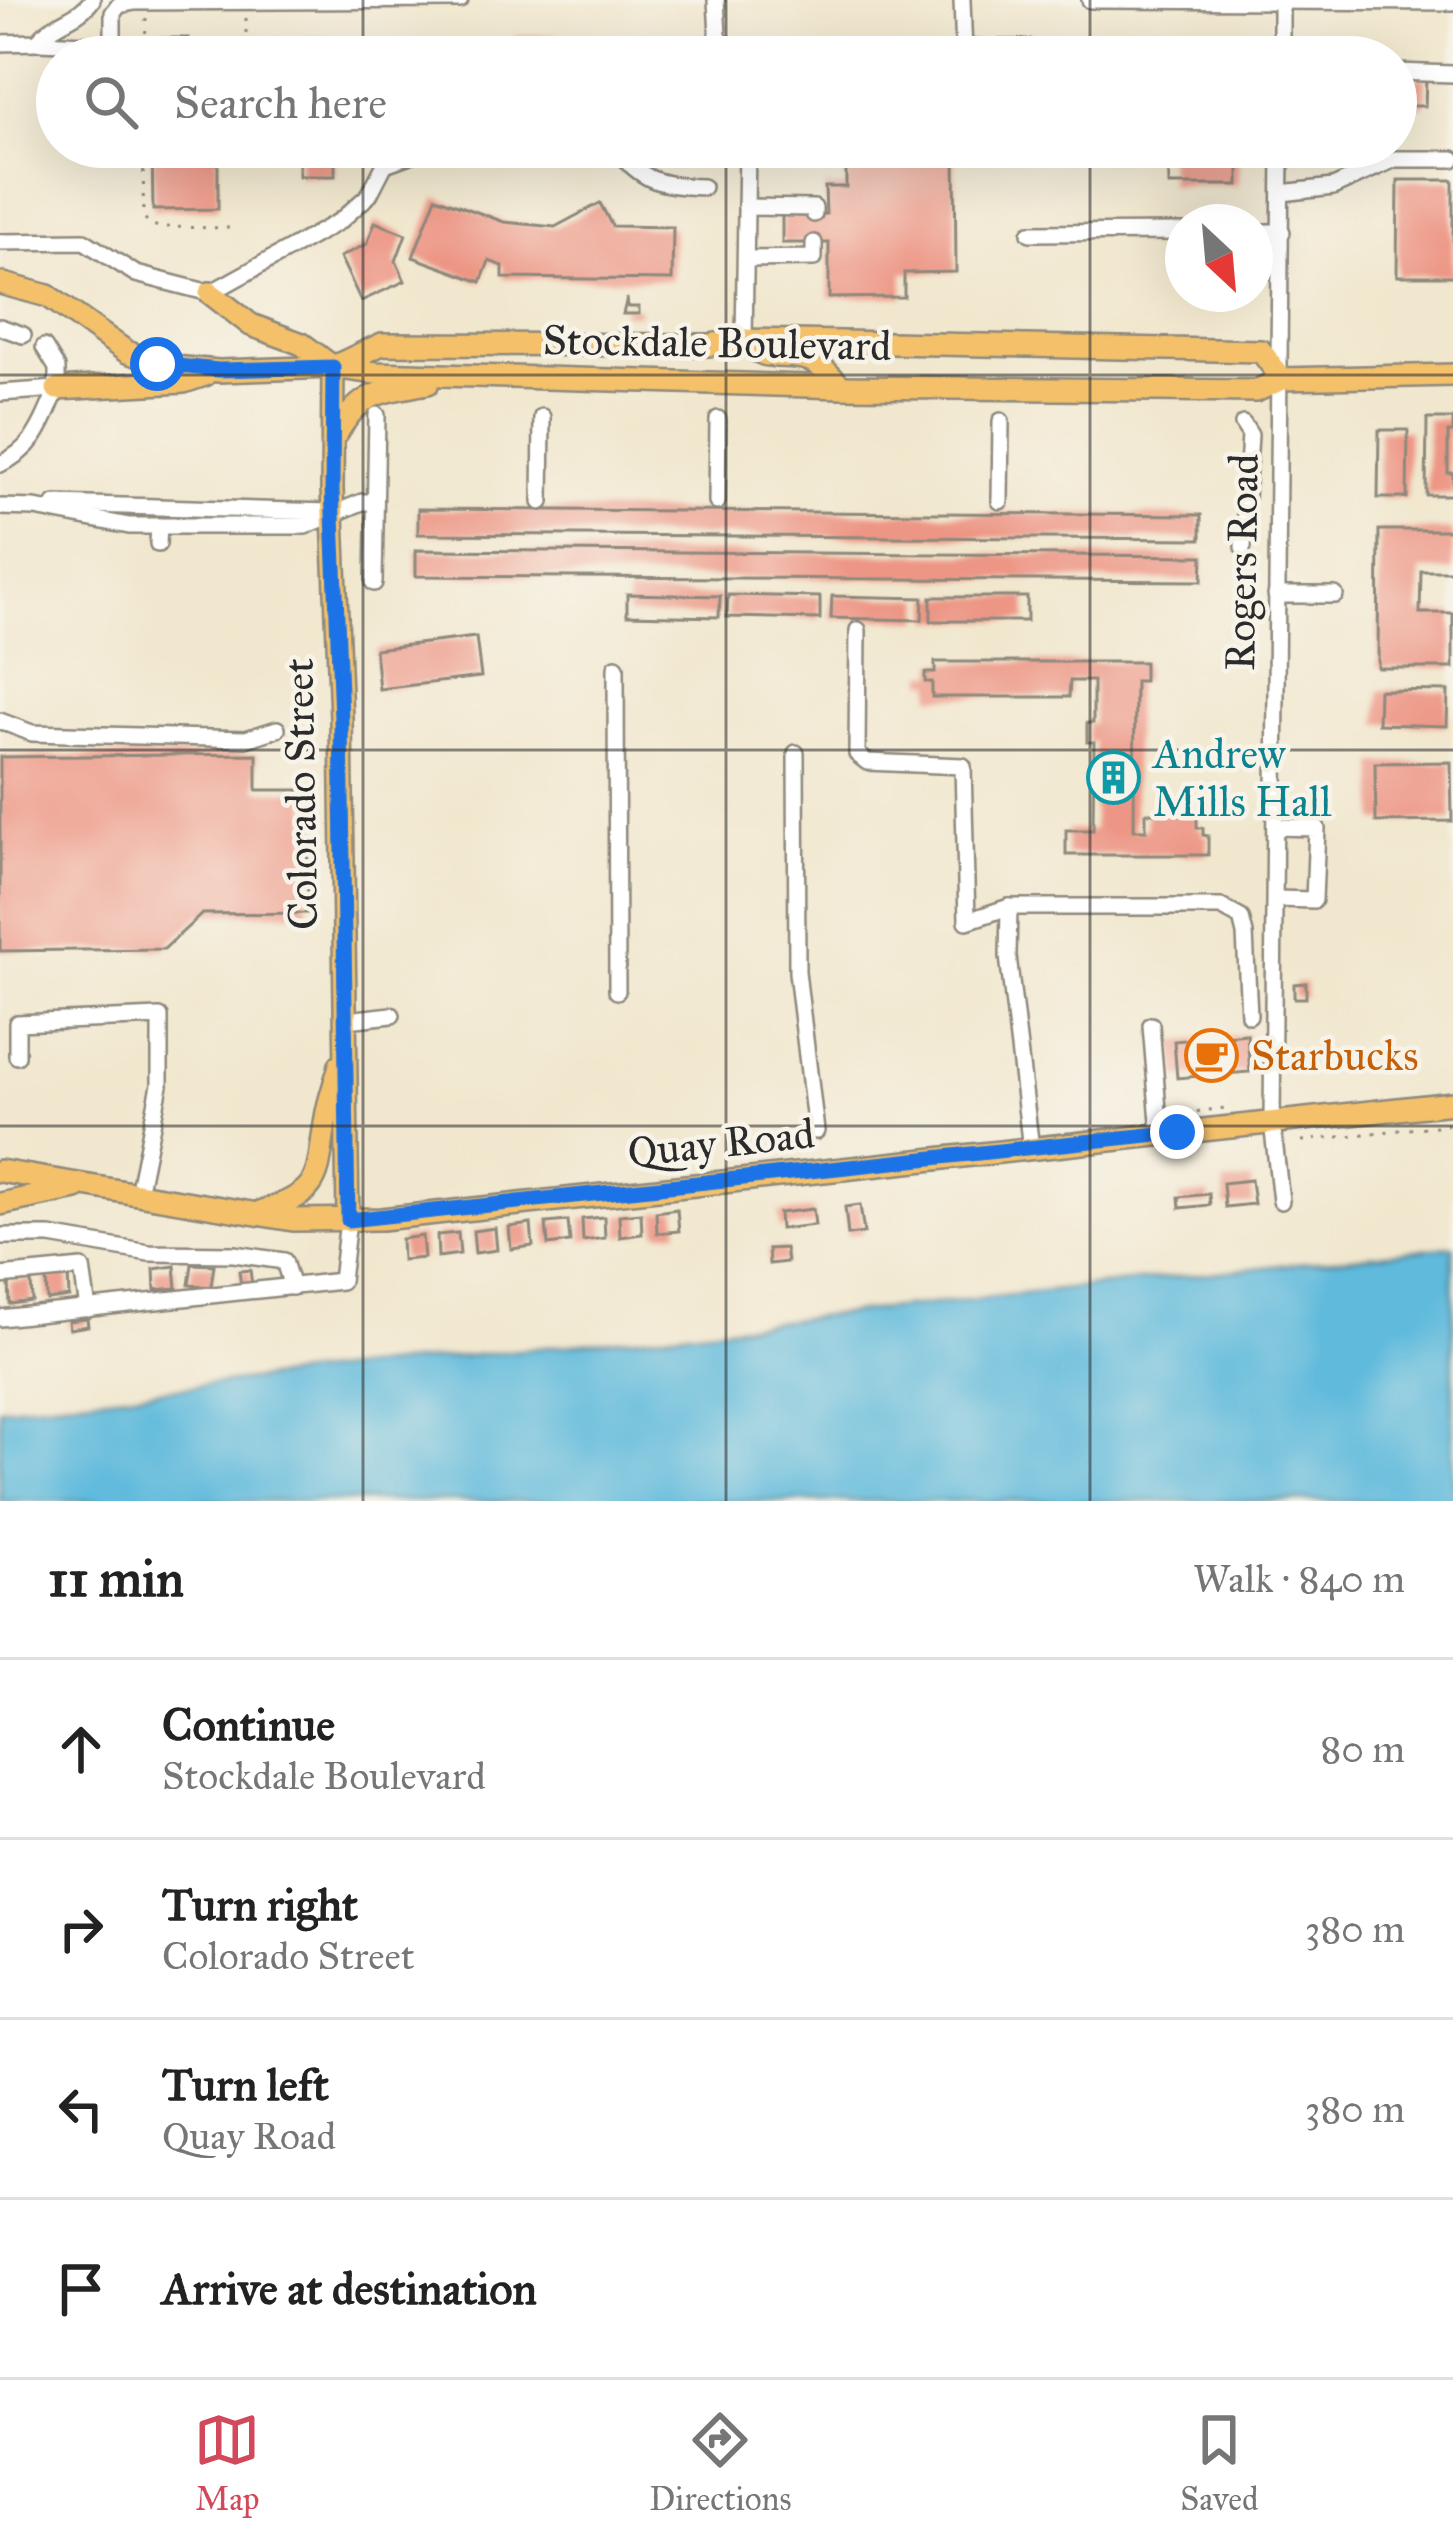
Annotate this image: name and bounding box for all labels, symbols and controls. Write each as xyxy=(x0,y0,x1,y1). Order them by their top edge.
search box xyxy=(36,36,1417,168)
icon: search xyxy=(78,69,144,135)
text: Search here xyxy=(174,75,387,130)
north arrow xyxy=(1165,204,1273,312)
street label: Stockdale Boulevard xyxy=(542,314,892,372)
route start xyxy=(130,337,184,391)
street label: Rogers Road xyxy=(1214,453,1270,671)
street label: Colorado Street xyxy=(273,657,329,930)
place label: Andrew Mills Hall xyxy=(1151,728,1332,828)
building icon: Andrew Mills Hall xyxy=(1086,750,1142,806)
cafe icon: Starbucks xyxy=(1184,1028,1240,1084)
place label: Starbucks xyxy=(1251,1030,1419,1082)
route end xyxy=(1150,1105,1204,1159)
street label: Quay Road xyxy=(625,1107,817,1179)
text: 11 min xyxy=(48,1548,184,1610)
text: Walk · 840 m xyxy=(1193,1555,1405,1603)
text: Continue xyxy=(162,1697,335,1752)
icon: ahead xyxy=(48,1716,114,1782)
text: 80 m xyxy=(1320,1725,1405,1773)
text: Stockdale Boulevard xyxy=(162,1752,486,1800)
text: Turn right xyxy=(162,1877,358,1932)
icon: right xyxy=(48,1896,114,1962)
text: 380 m xyxy=(1305,1905,1405,1953)
text: Colorado Street xyxy=(162,1932,415,1980)
text: Turn left xyxy=(162,2057,329,2112)
icon: left xyxy=(48,2076,114,2142)
text: 380 m xyxy=(1305,2085,1405,2133)
text: Quay Road xyxy=(162,2112,336,2160)
icon: arrive xyxy=(48,2256,114,2322)
text: Arrive at destination xyxy=(162,2261,537,2316)
tab: Map xyxy=(194,2407,260,2519)
tab: Directions xyxy=(649,2407,791,2519)
tab: Saved xyxy=(1180,2407,1259,2519)

